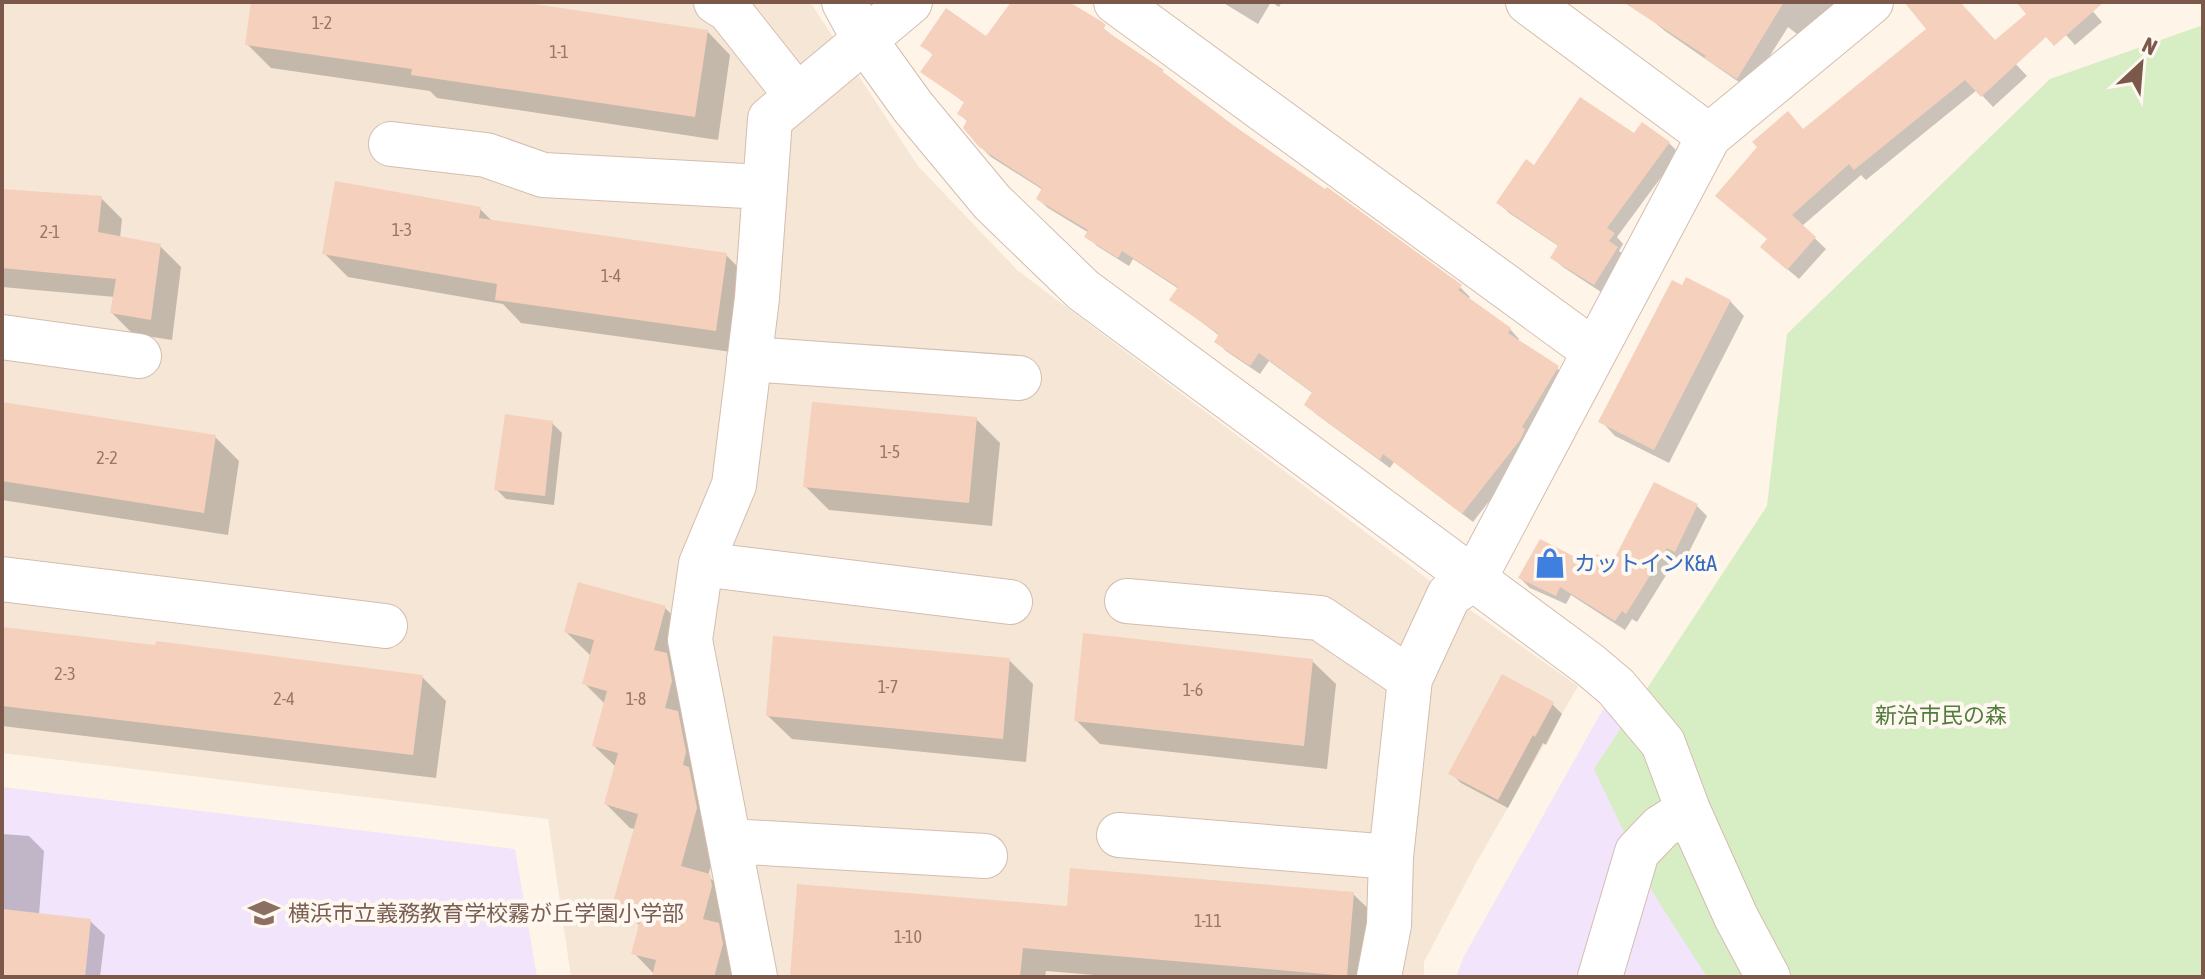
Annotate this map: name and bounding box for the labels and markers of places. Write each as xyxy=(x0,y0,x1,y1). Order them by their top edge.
shop icon: カットインK&A xyxy=(1533,546,1567,580)
place label: カットインK&A xyxy=(1574,550,1717,576)
school or university icon: 横浜市立義務教育学校霧が丘学園小学部 xyxy=(247,896,281,930)
place label: 横浜市立義務教育学校霧が丘学園小学部 xyxy=(288,900,684,926)

